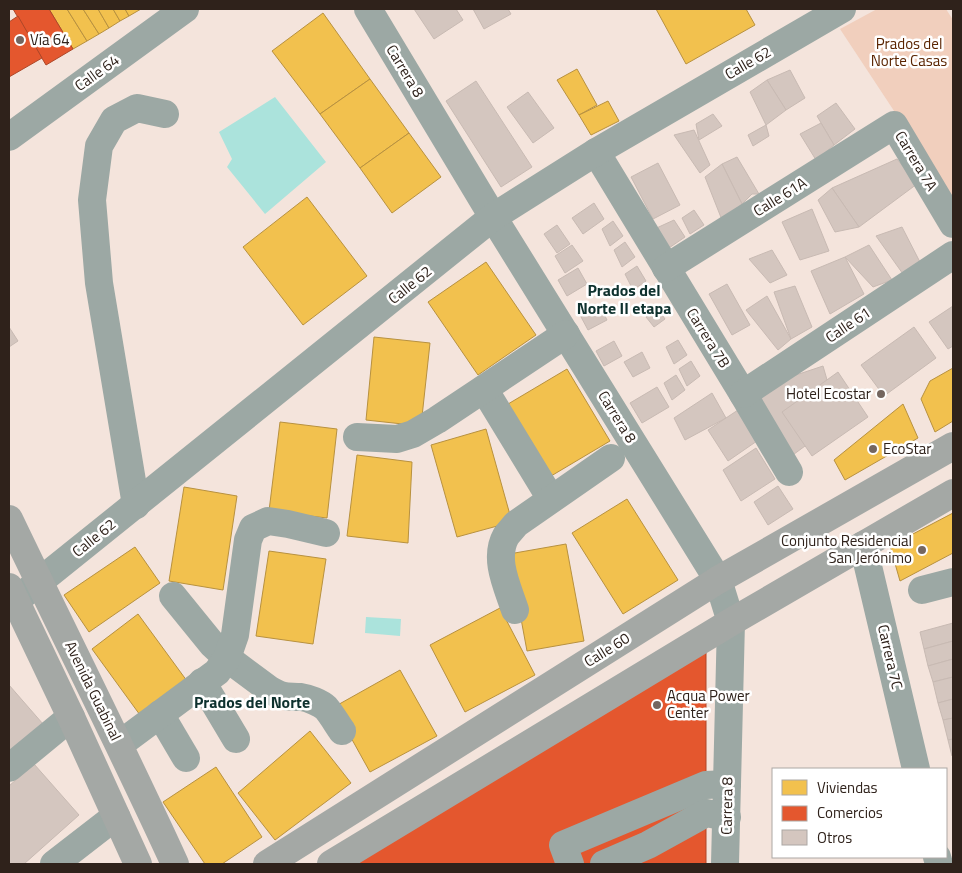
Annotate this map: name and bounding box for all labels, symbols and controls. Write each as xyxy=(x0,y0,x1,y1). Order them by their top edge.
place label: Vía 64 xyxy=(30,28,70,51)
park label: Prados del Norte Casas xyxy=(871,32,947,72)
marker: Vía 64 xyxy=(14,34,26,46)
street label: Carrera 8 xyxy=(381,40,430,101)
street label: Calle 62 xyxy=(720,40,775,85)
street label: Calle 64 xyxy=(70,49,124,97)
street label: Carrera 7A xyxy=(889,126,944,195)
street label: Calle 61A xyxy=(749,171,811,222)
street label: Calle 62 xyxy=(383,260,436,309)
district label: Prados del Norte II etapa xyxy=(577,278,671,320)
street label: Calle 61 xyxy=(820,301,875,348)
street label: Carrera 7B xyxy=(681,303,736,372)
place label: Hotel Ecostar xyxy=(786,382,871,405)
street label: Carrera 8 xyxy=(592,386,643,447)
marker: Hotel Ecostar xyxy=(875,388,887,400)
place label: EcoStar xyxy=(883,437,931,460)
marker: EcoStar xyxy=(867,443,879,455)
street label: Calle 62 xyxy=(67,513,120,562)
place label: Conjunto Residencial San Jerónimo xyxy=(781,529,912,569)
marker: Conjunto Residencial San Jerónimo xyxy=(916,544,928,556)
street label: Carrera 7C xyxy=(872,622,909,692)
street label: Calle 60 xyxy=(579,627,634,673)
street label: Avenida Guabinal xyxy=(59,637,128,745)
place label: Acqua Power Center xyxy=(667,684,750,724)
district label: Prados del Norte xyxy=(194,690,310,714)
marker: Acqua Power Center xyxy=(651,699,663,711)
legend xyxy=(772,768,947,858)
text: Viviendas xyxy=(817,776,878,799)
street label: Carrera 8 xyxy=(714,777,739,835)
text: Comercios xyxy=(817,801,883,824)
text: Otros xyxy=(817,826,852,849)

